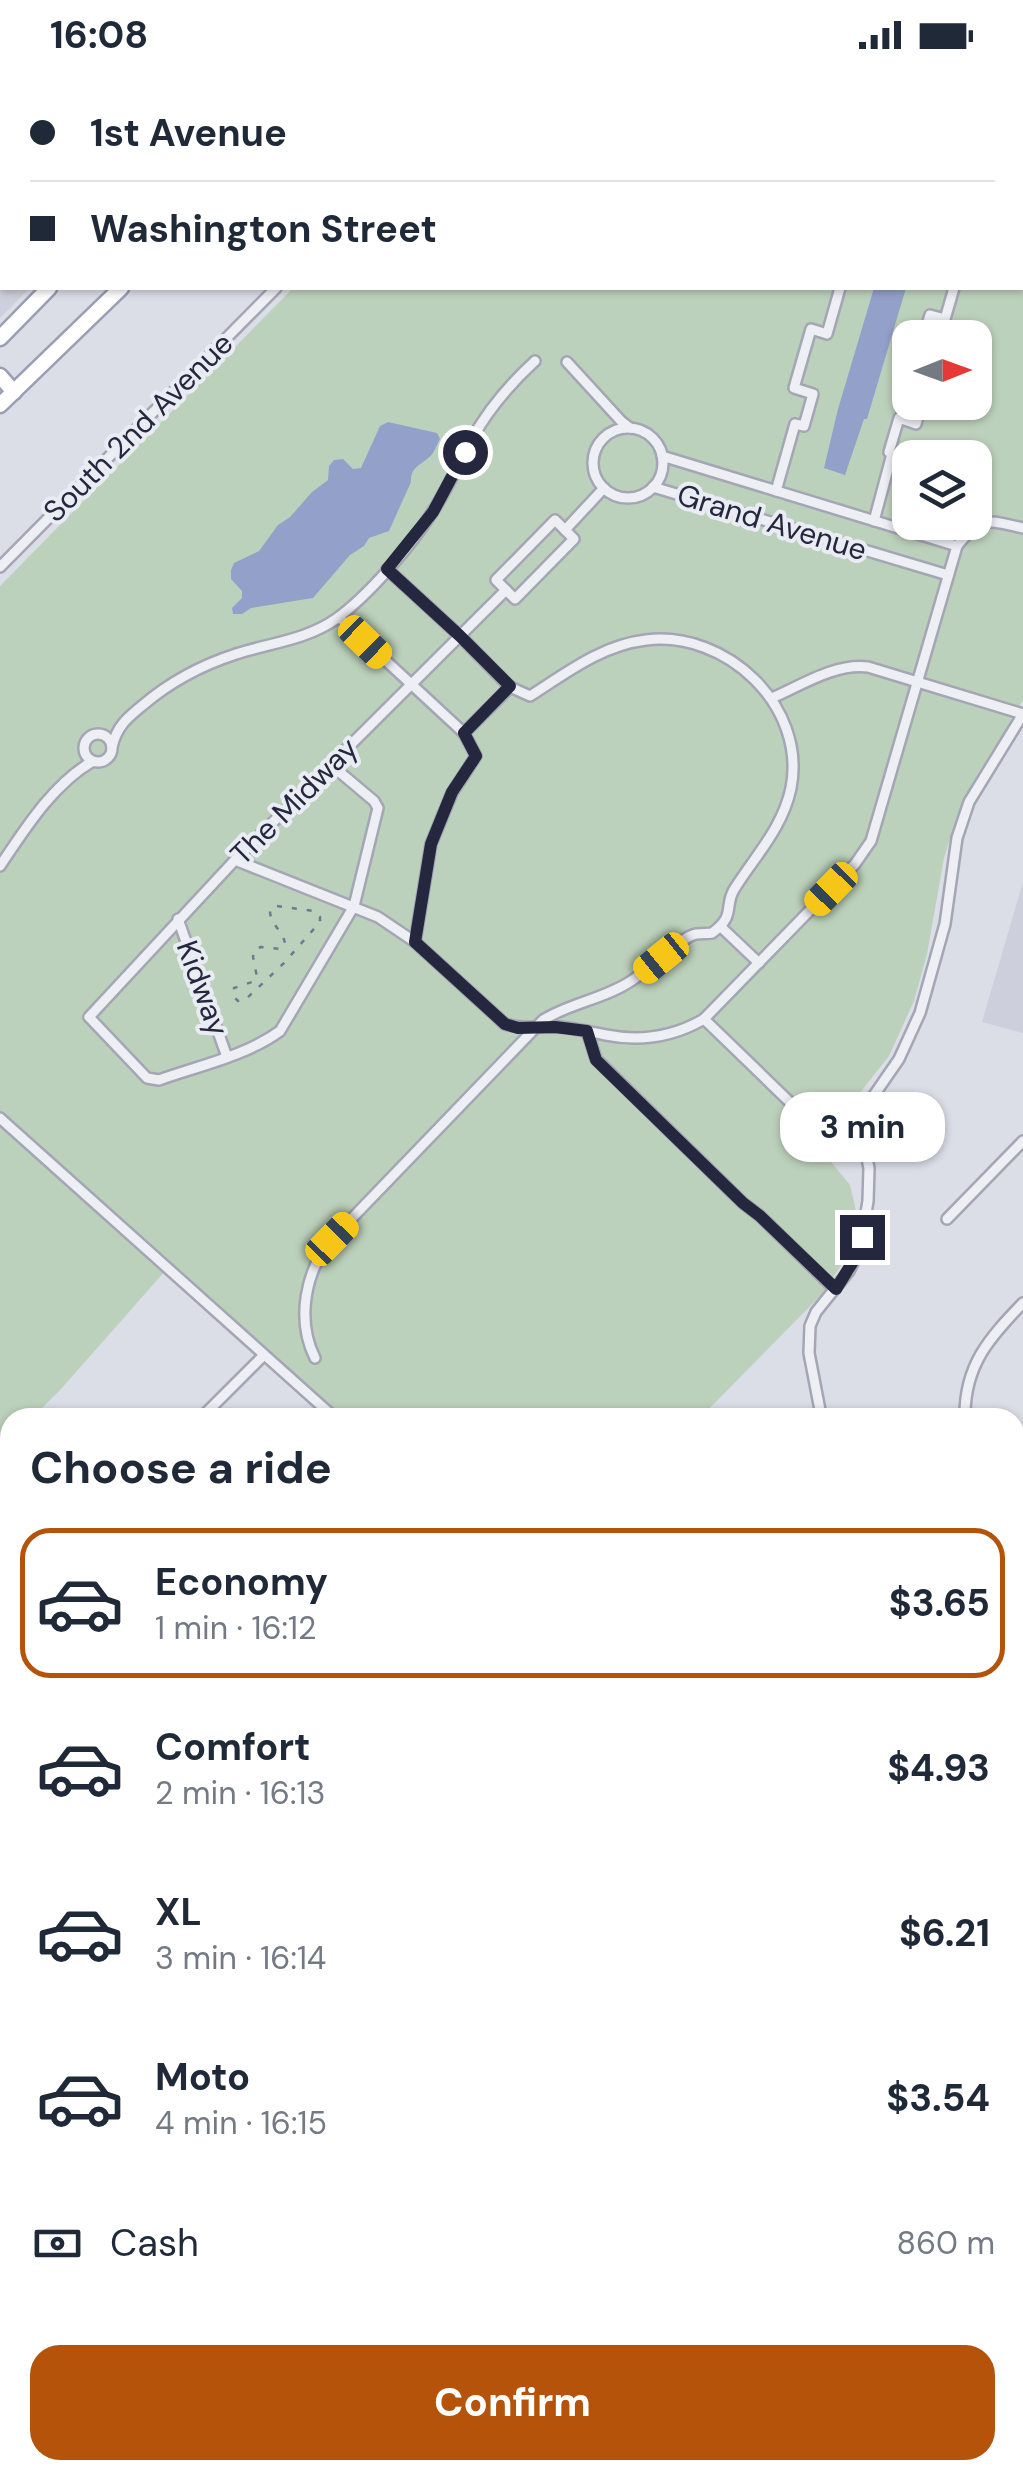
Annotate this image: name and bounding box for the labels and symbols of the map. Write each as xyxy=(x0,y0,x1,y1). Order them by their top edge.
north arrow xyxy=(892,320,992,420)
street label: South 2nd Avenue xyxy=(35,324,241,530)
route start xyxy=(443,430,488,475)
street label: Grand Avenue xyxy=(673,475,871,569)
car xyxy=(333,610,397,674)
street label: The Midway xyxy=(222,729,366,873)
car xyxy=(799,857,863,921)
car xyxy=(628,927,694,989)
street label: Kidway xyxy=(168,935,238,1041)
callout: 3 min xyxy=(780,1092,944,1162)
car xyxy=(300,1207,364,1271)
route end xyxy=(840,1215,885,1260)

